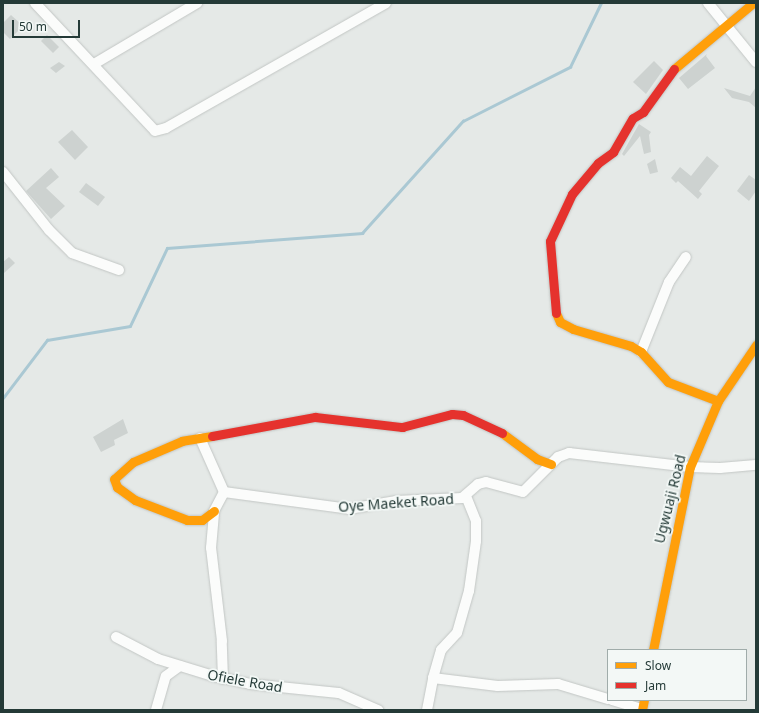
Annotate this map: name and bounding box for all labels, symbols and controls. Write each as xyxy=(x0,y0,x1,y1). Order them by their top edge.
scale bar xyxy=(14,12,82,38)
text: 50 m xyxy=(19,18,47,35)
street label: Ugwuaji Road xyxy=(651,453,689,545)
street label: Oye Maeket Road xyxy=(338,491,454,515)
legend xyxy=(607,649,747,701)
text: Slow xyxy=(645,657,671,674)
street label: Ofiele Road xyxy=(206,666,284,696)
text: Jam xyxy=(645,677,666,694)

